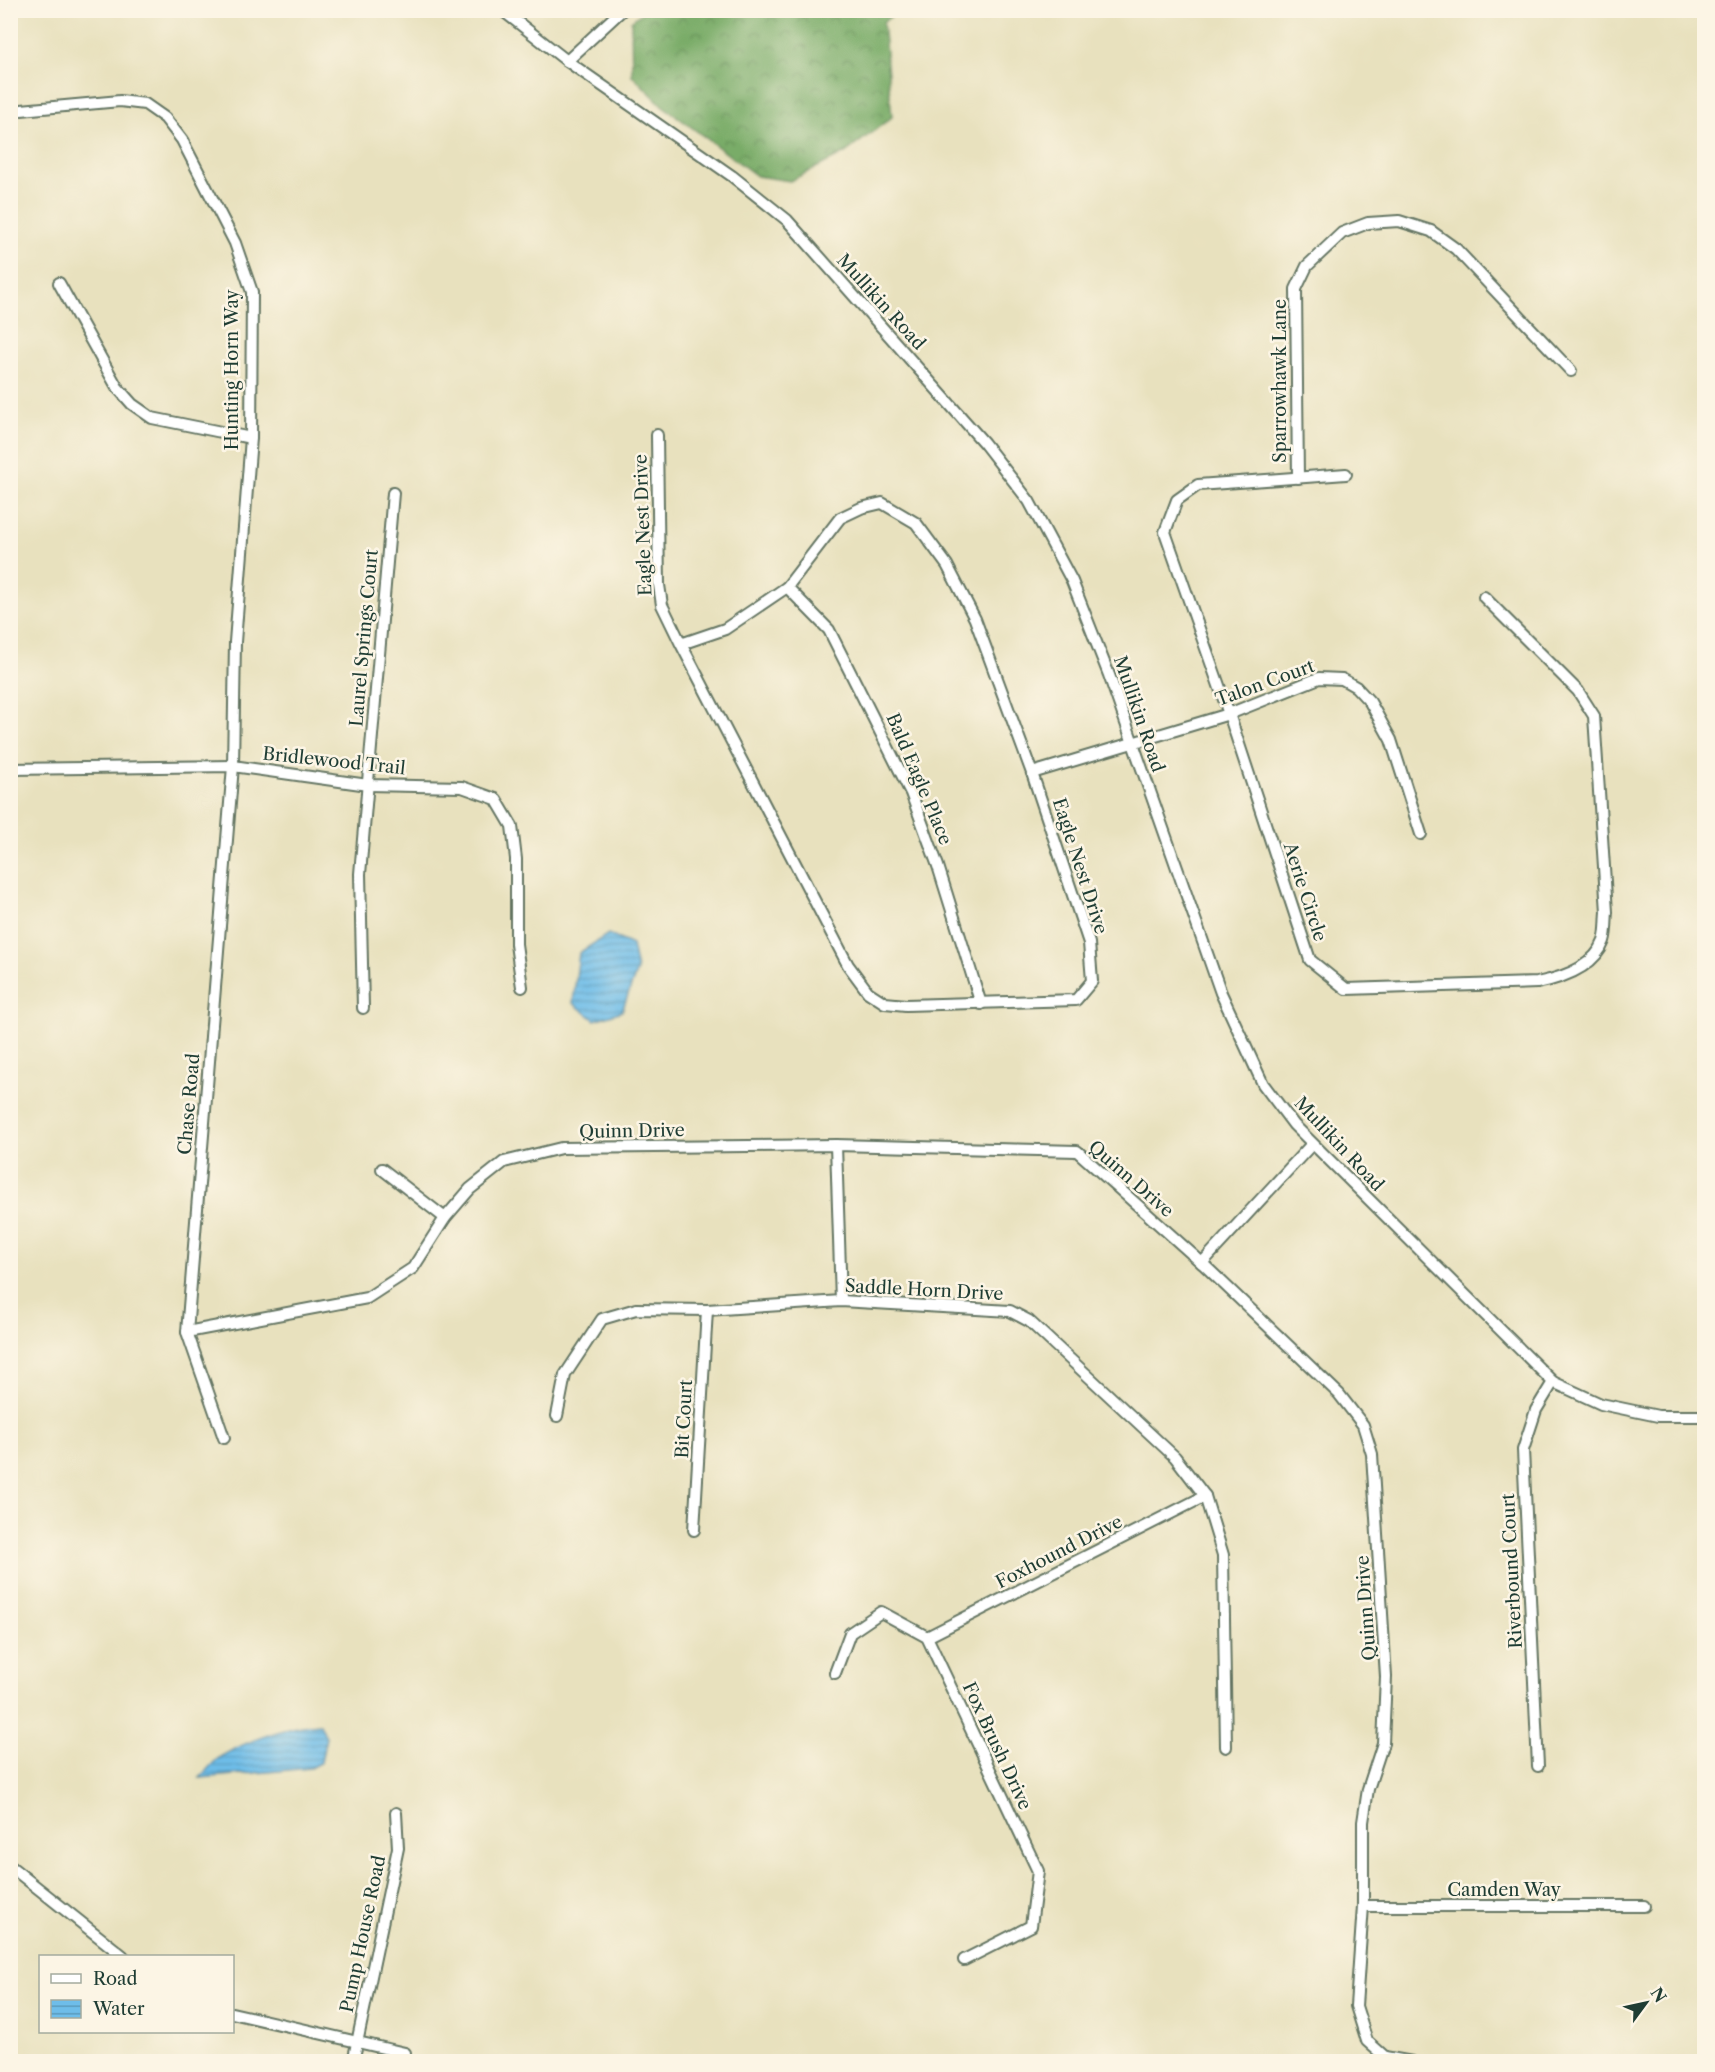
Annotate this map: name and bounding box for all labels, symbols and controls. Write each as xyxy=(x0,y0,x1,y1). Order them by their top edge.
street label: Mullikin Road xyxy=(832,249,930,355)
street label: Hunting Horn Way xyxy=(221,289,243,451)
street label: Sparrowhawk Lane xyxy=(1269,299,1291,463)
street label: Eagle Nest Drive xyxy=(630,454,656,596)
street label: Laurel Springs Court xyxy=(345,548,383,728)
street label: Mullikin Road xyxy=(1109,653,1169,775)
street label: Talon Court xyxy=(1213,655,1318,711)
street label: Bald Eagle Place xyxy=(881,710,957,848)
street label: Bridlewood Trail xyxy=(261,743,407,779)
street label: Eagle Nest Drive xyxy=(1048,795,1112,937)
street label: Aerie Circle xyxy=(1278,839,1331,944)
street label: Chase Road xyxy=(174,1052,204,1156)
street label: Mullikin Road xyxy=(1289,1092,1389,1196)
street label: Quinn Drive xyxy=(579,1119,685,1143)
street label: Quinn Drive xyxy=(1084,1136,1178,1222)
street label: Saddle Horn Drive xyxy=(844,1275,1004,1305)
street label: Bit Court xyxy=(671,1378,697,1459)
street label: Riverbound Court xyxy=(1497,1492,1527,1649)
street label: Foxhound Drive xyxy=(992,1511,1126,1593)
street label: Quinn Drive xyxy=(1351,1555,1381,1661)
street label: Fox Brush Drive xyxy=(958,1679,1036,1813)
street label: Pump House Road xyxy=(336,1853,390,2015)
street label: Camden Way xyxy=(1447,1879,1562,1901)
legend xyxy=(39,1955,234,2033)
text: Road xyxy=(93,1968,138,1990)
north arrow xyxy=(1616,1973,1676,2033)
text: N xyxy=(1646,1984,1671,2006)
text: Water xyxy=(92,1998,145,2020)

